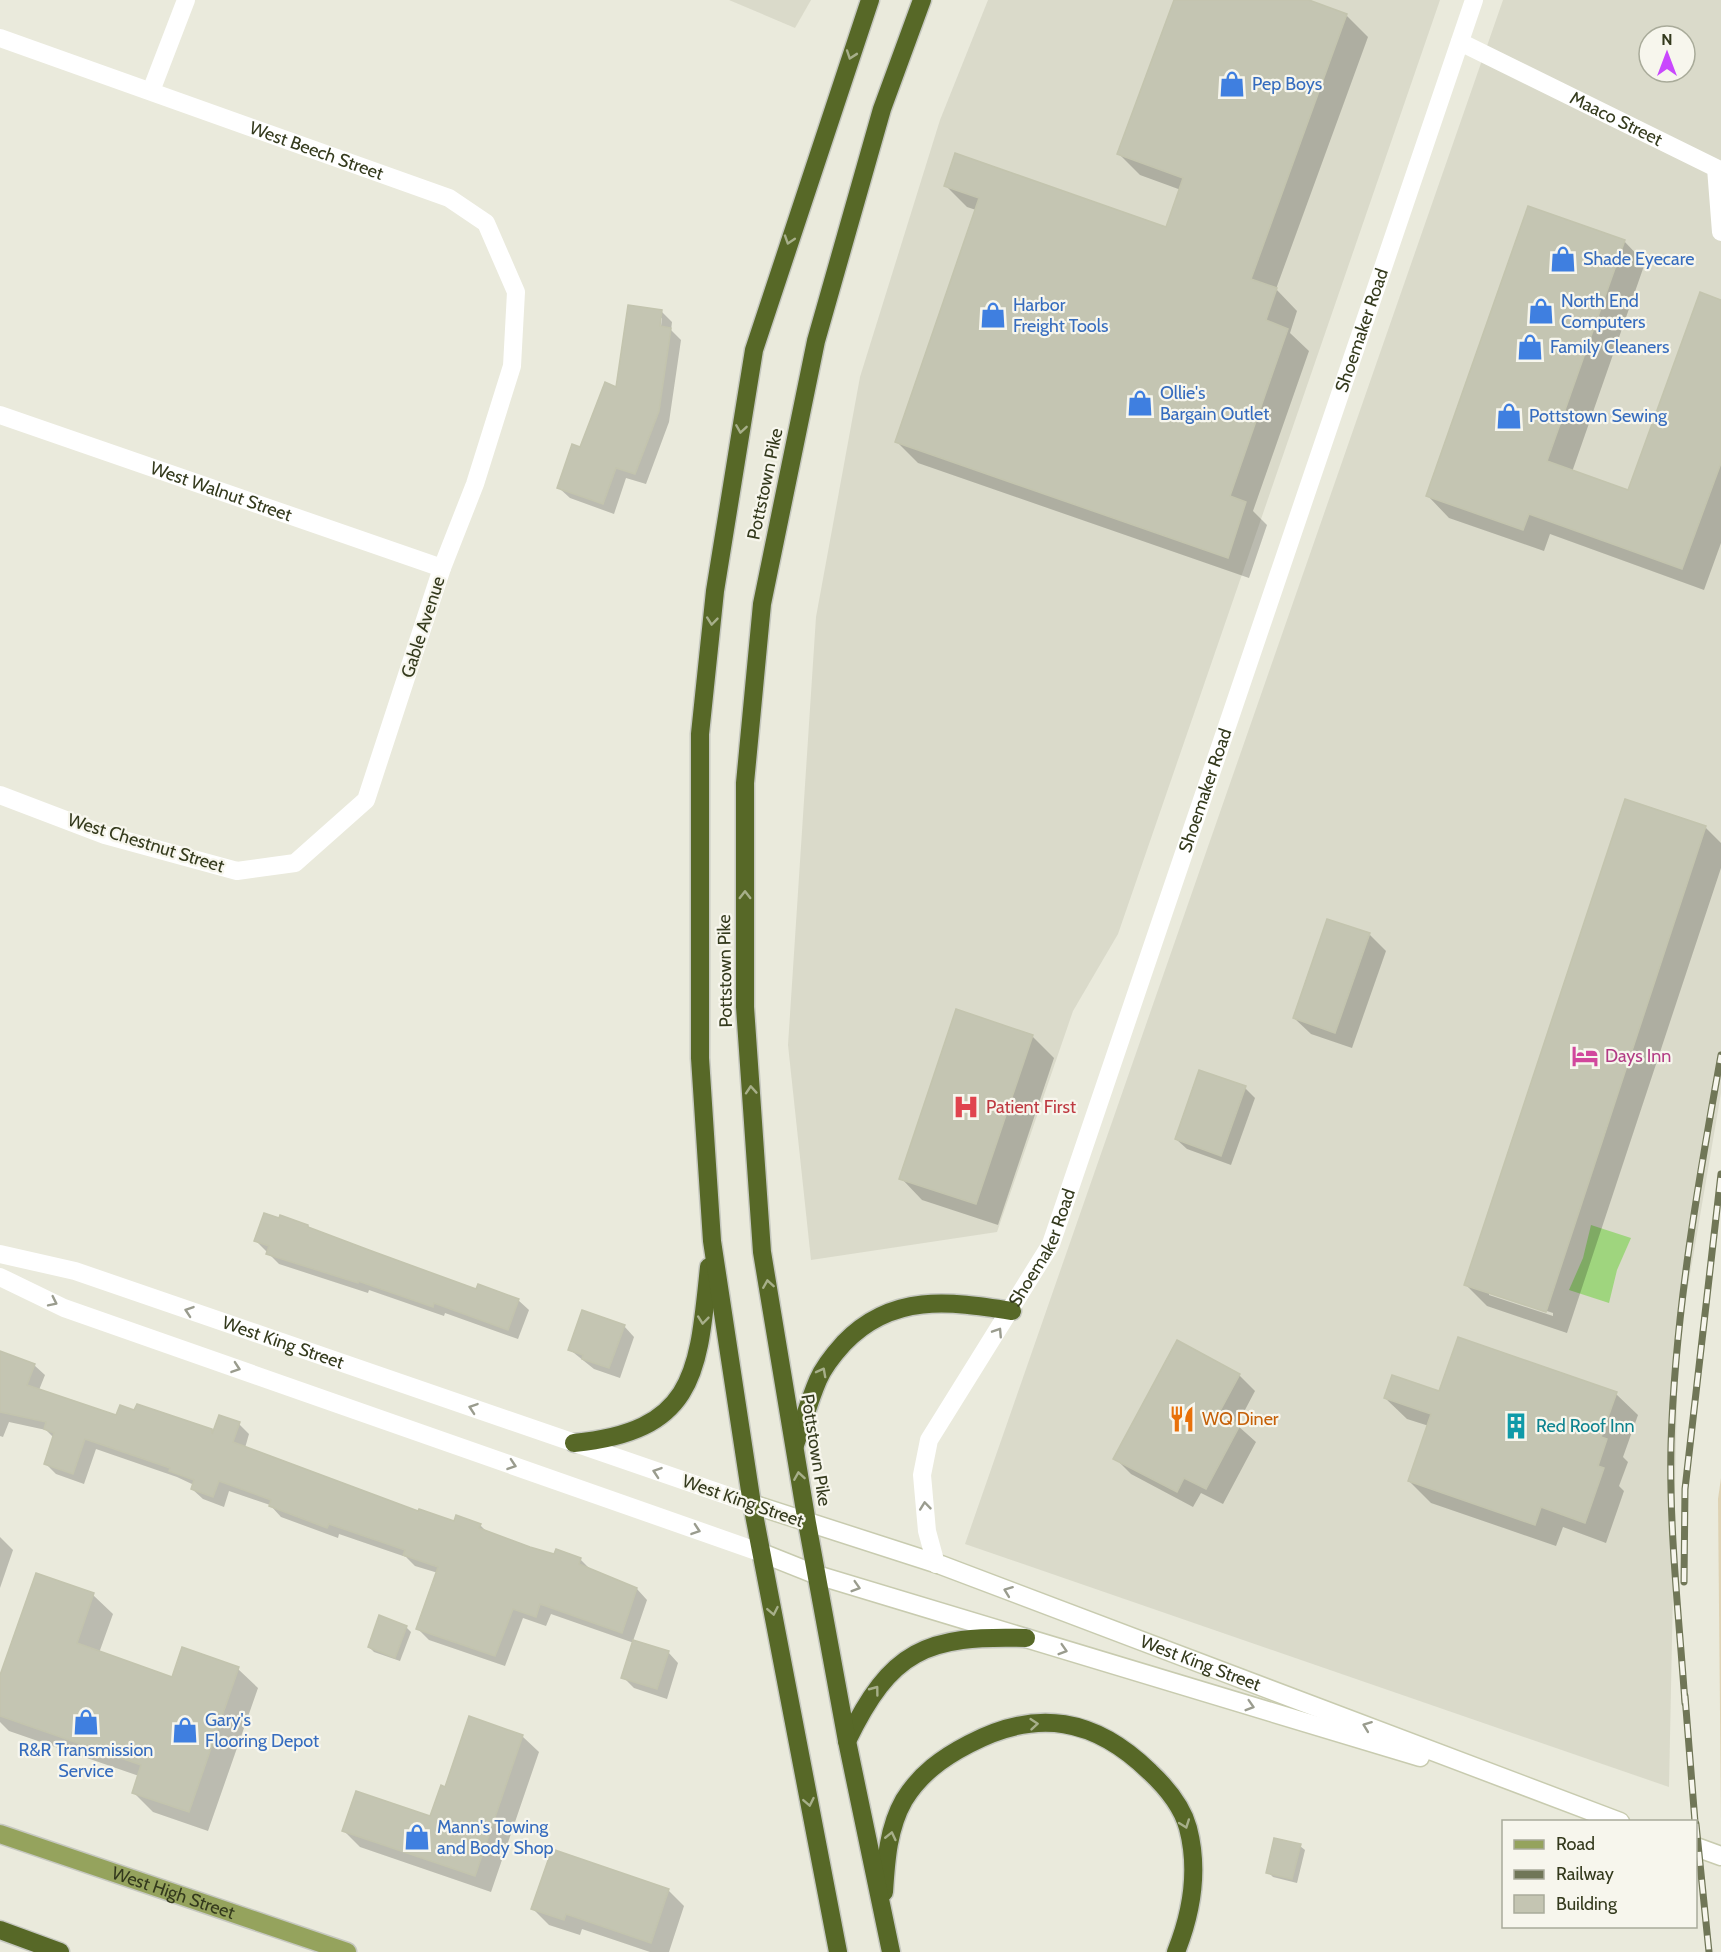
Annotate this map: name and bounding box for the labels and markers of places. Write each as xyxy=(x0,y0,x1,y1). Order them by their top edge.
shop icon: Pep Boys xyxy=(1217,69,1247,99)
place label: Pep Boys xyxy=(1252,73,1322,95)
shop icon: Shade Eyecare xyxy=(1548,244,1578,274)
place label: Shade Eyecare xyxy=(1583,248,1694,270)
place label: North End Computers xyxy=(1561,290,1645,333)
place label: Harbor Freight Tools xyxy=(1013,294,1108,337)
shop icon: North End Computers xyxy=(1526,296,1556,326)
shop icon: Harbor Freight Tools xyxy=(978,300,1008,330)
shop icon: Family Cleaners xyxy=(1515,332,1545,362)
place label: Family Cleaners xyxy=(1550,336,1669,358)
place label: Ollie's Bargain Outlet xyxy=(1160,382,1269,425)
shop icon: Ollie's Bargain Outlet xyxy=(1125,388,1155,418)
shop icon: Pottstown Sewing xyxy=(1494,401,1524,431)
place label: Pottstown Sewing xyxy=(1529,405,1668,427)
hotel icon: Days Inn xyxy=(1570,1041,1600,1071)
place label: Days Inn xyxy=(1605,1045,1671,1067)
hospital icon: Patient First xyxy=(951,1092,981,1122)
place label: Patient First xyxy=(986,1096,1076,1118)
restaurant icon: WQ Diner xyxy=(1167,1404,1197,1434)
place label: WQ Diner xyxy=(1202,1408,1279,1430)
building icon: Red Roof Inn xyxy=(1501,1411,1531,1441)
place label: Red Roof Inn xyxy=(1536,1415,1635,1437)
shop icon: R&R Transmission Service xyxy=(71,1707,101,1737)
place label: Gary's Flooring Depot xyxy=(205,1709,319,1752)
shop icon: Gary's Flooring Depot xyxy=(170,1715,200,1745)
place label: R&R Transmission Service xyxy=(19,1739,153,1782)
place label: Mann's Towing and Body Shop xyxy=(437,1816,554,1859)
shop icon: Mann's Towing and Body Shop xyxy=(402,1822,432,1852)

